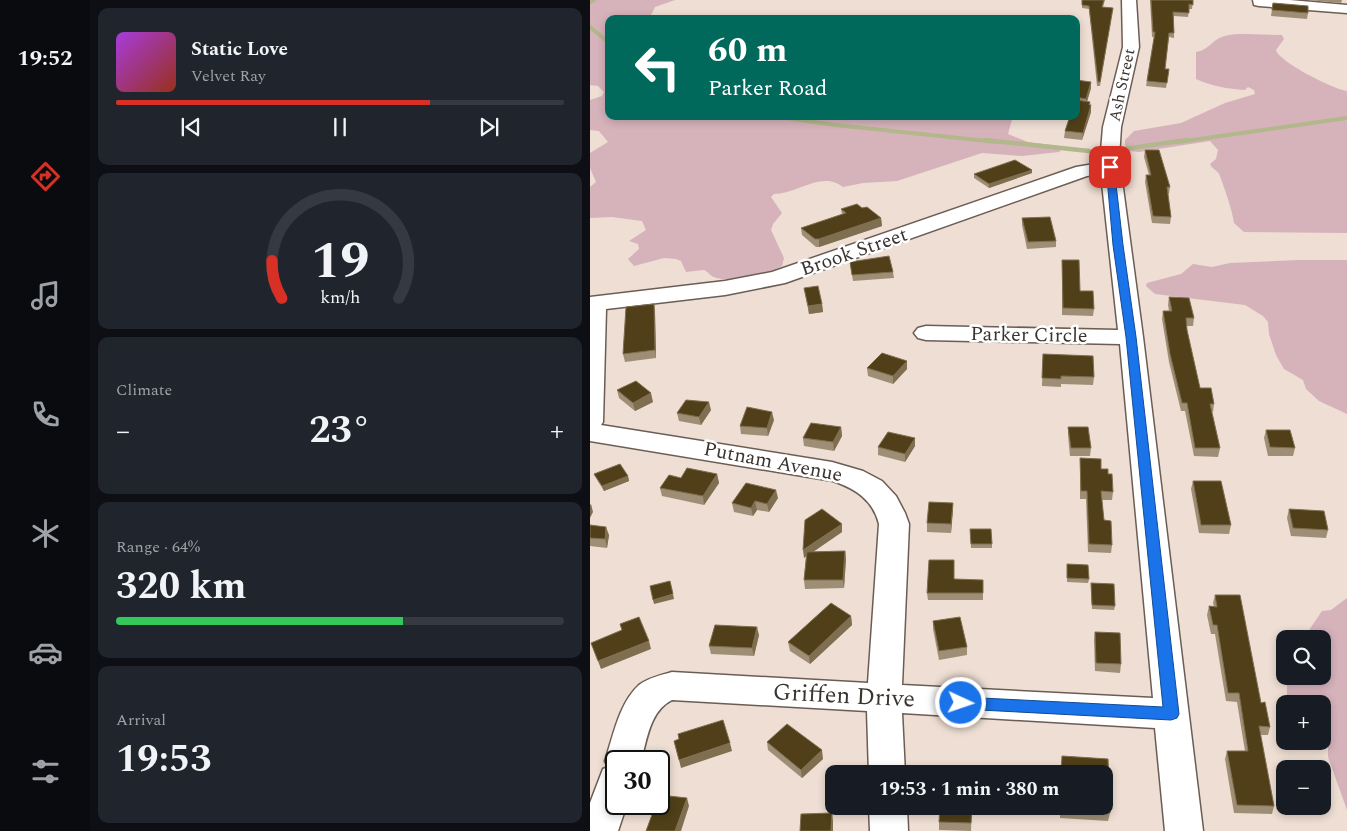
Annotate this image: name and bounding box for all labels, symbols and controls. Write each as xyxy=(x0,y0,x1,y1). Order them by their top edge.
text: 60 m xyxy=(708,24,788,77)
text: Static Love xyxy=(191,35,288,64)
icon: left xyxy=(625,35,690,100)
text: 19:52 xyxy=(17,42,73,75)
street label: Ash Street xyxy=(1103,46,1142,124)
text: Velvet Ray xyxy=(191,64,266,88)
text: Parker Road xyxy=(708,72,827,105)
icon: previous xyxy=(177,113,205,141)
icon: pause xyxy=(326,113,354,141)
icon: next xyxy=(475,113,503,141)
pin xyxy=(1089,146,1131,188)
icon: arrive xyxy=(1096,153,1124,181)
icon: directions xyxy=(28,159,63,194)
street label: Brook Street xyxy=(796,220,912,284)
text: 19 xyxy=(311,222,369,301)
icon: music xyxy=(28,278,63,313)
text: km/h xyxy=(320,284,360,311)
street label: Parker Circle xyxy=(970,319,1088,351)
text: Climate xyxy=(116,378,172,402)
icon: phone xyxy=(28,397,63,432)
text: 23° xyxy=(309,402,371,460)
text: − xyxy=(116,410,130,453)
text: + xyxy=(550,410,564,453)
street label: Putnam Avenue xyxy=(701,434,845,490)
icon: climate xyxy=(28,516,63,551)
text: Range · 64% xyxy=(116,535,200,559)
text: 320 km xyxy=(116,558,247,616)
map controls xyxy=(1276,630,1331,815)
button: search xyxy=(1276,630,1331,685)
icon: car xyxy=(28,635,63,670)
street label: Griffen Drive xyxy=(772,674,916,718)
position arrow xyxy=(934,676,986,728)
button: + xyxy=(1276,695,1331,750)
text: Arrival xyxy=(116,708,166,732)
text: 19:53 xyxy=(116,731,211,789)
speed limit sign: 30 xyxy=(605,750,670,815)
icon: filters xyxy=(28,754,63,789)
button: − xyxy=(1276,760,1331,815)
text: 19:53 · 1 min · 380 m xyxy=(879,775,1059,804)

